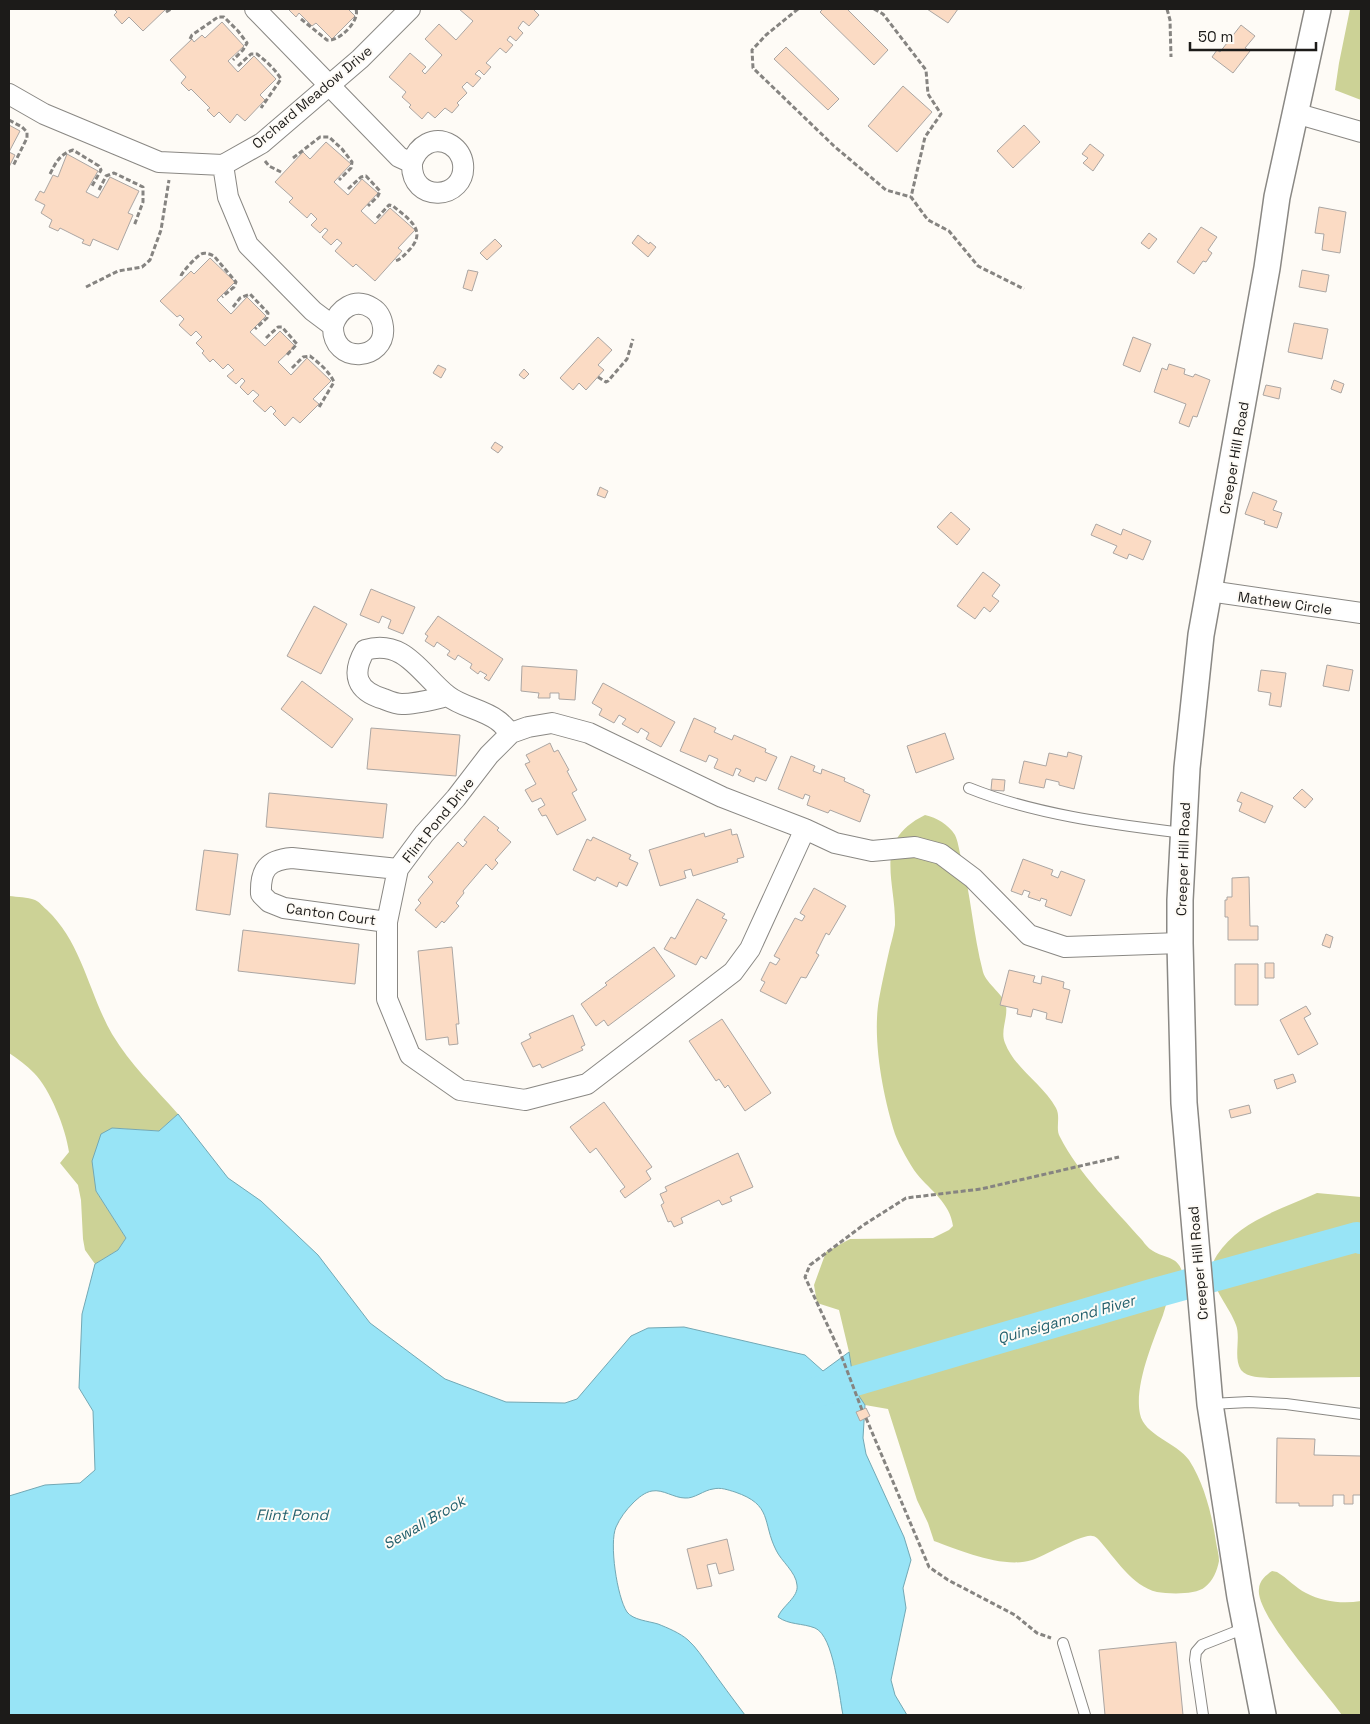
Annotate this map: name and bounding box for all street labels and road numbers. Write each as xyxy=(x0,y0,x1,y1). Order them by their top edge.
street label: Orchard Meadow Drive xyxy=(248,42,376,152)
street label: Creeper Hill Road xyxy=(1215,400,1253,516)
street label: Mathew Circle xyxy=(1237,587,1333,619)
street label: Flint Pond Drive xyxy=(398,774,478,866)
street label: Creeper Hill Road xyxy=(1172,802,1194,916)
street label: Canton Court xyxy=(285,899,377,929)
street label: Creeper Hill Road xyxy=(1184,1205,1212,1321)

